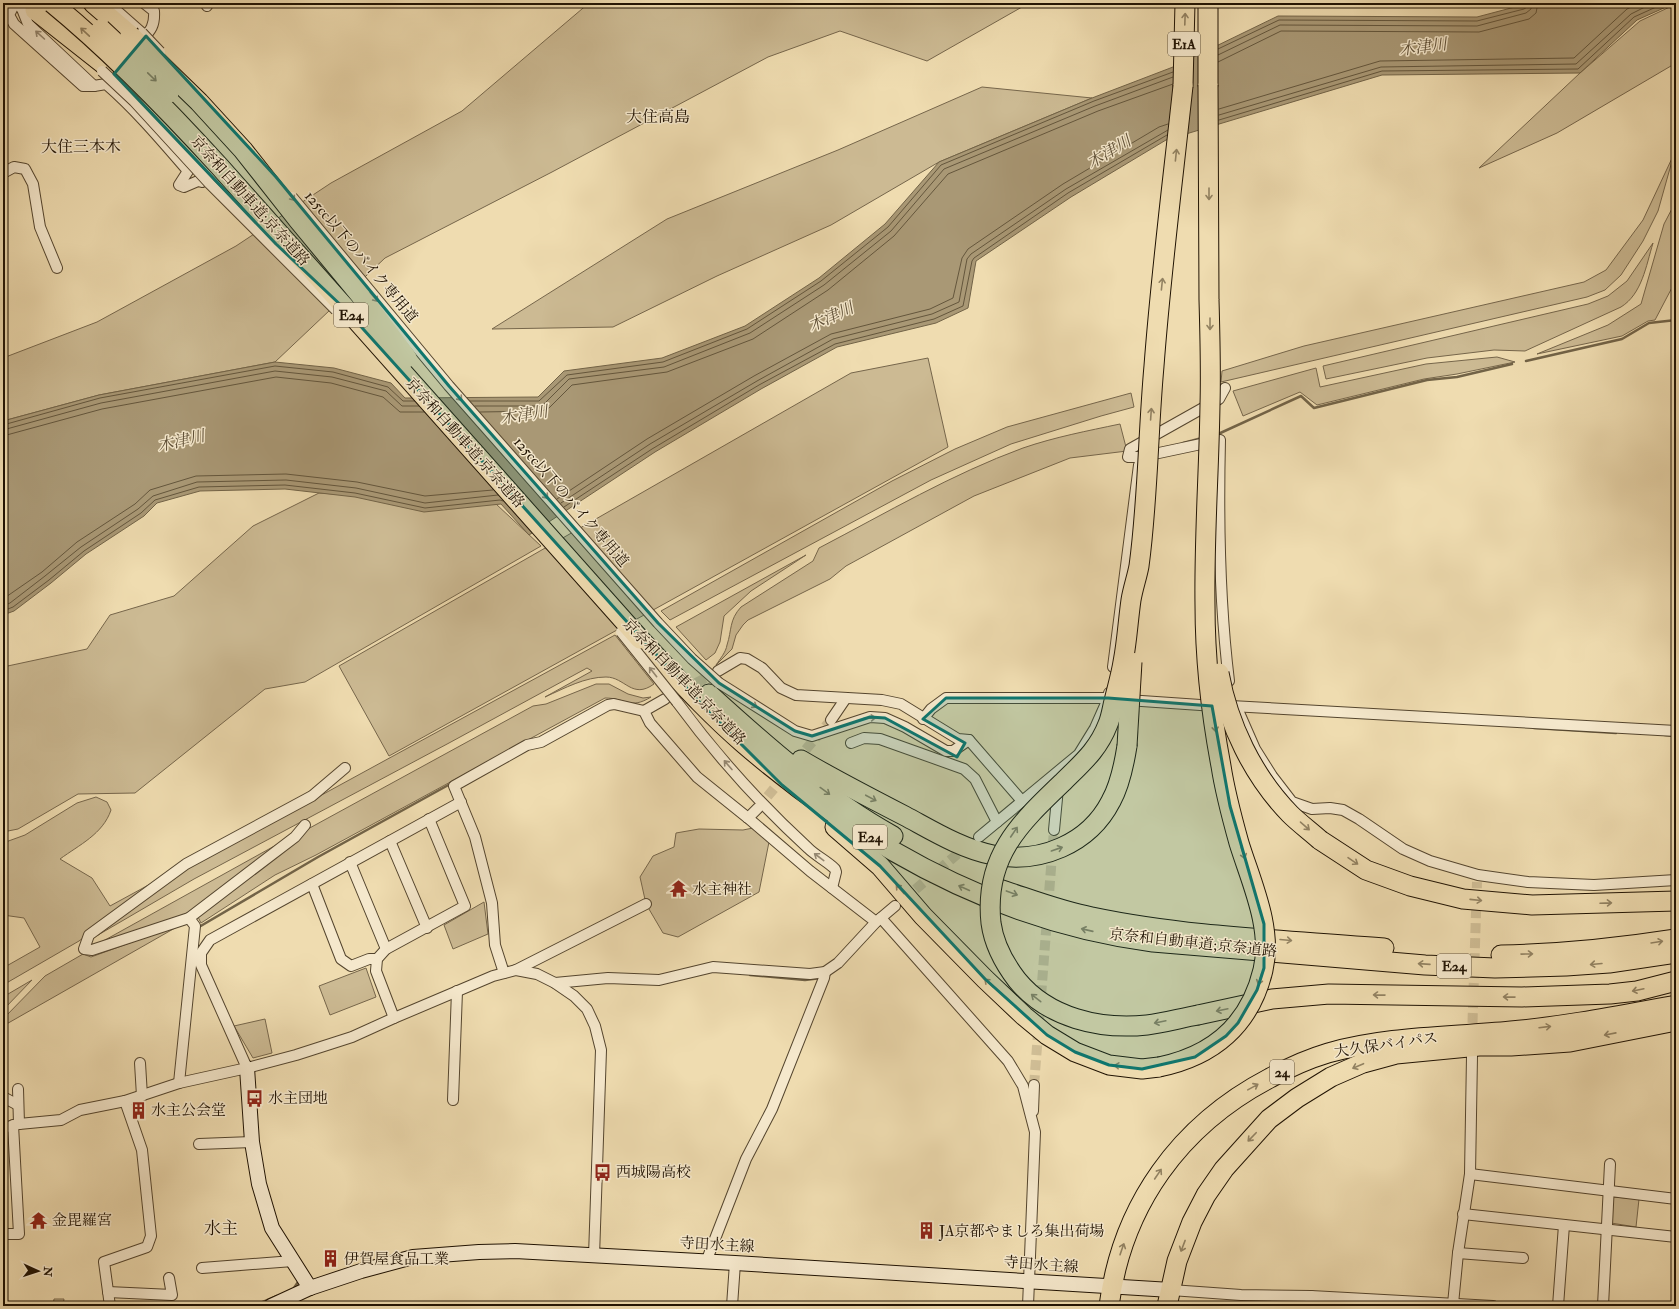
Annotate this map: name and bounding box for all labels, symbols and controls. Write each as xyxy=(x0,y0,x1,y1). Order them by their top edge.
one-way arrow xyxy=(1181,13,1189,26)
one-way arrow xyxy=(80,27,90,36)
one-way arrow xyxy=(35,30,45,40)
road number: E1A xyxy=(1168,32,1200,56)
water label: 木津川 xyxy=(1398,34,1450,60)
one-way arrow xyxy=(147,72,157,82)
district label: 大住高島 xyxy=(626,107,690,127)
water label: 木津川 xyxy=(1083,130,1136,173)
street label: 京奈和自動車道;京奈道路 xyxy=(186,132,314,270)
district label: 大住三本木 xyxy=(41,137,121,157)
one-way arrow xyxy=(1172,149,1179,162)
street label: 125cc以下のバイク専用道 xyxy=(300,187,422,327)
one-way arrow xyxy=(1205,187,1213,200)
one-way arrow xyxy=(287,191,296,202)
one-way arrow xyxy=(1158,278,1166,291)
one-way arrow xyxy=(370,291,379,302)
water label: 木津川 xyxy=(805,297,859,336)
road number: E24 xyxy=(334,303,368,327)
one-way arrow xyxy=(1206,317,1214,330)
street label: 京奈和自動車道;京奈道路 xyxy=(401,374,529,512)
one-way arrow xyxy=(453,391,462,401)
water label: 木津川 xyxy=(499,401,551,429)
one-way arrow xyxy=(1147,408,1154,421)
water label: 木津川 xyxy=(155,425,209,456)
street label: 125cc以下のバイク専用道 xyxy=(509,433,633,571)
one-way arrow xyxy=(539,488,548,499)
street label: 京奈和自動車道;京奈道路 xyxy=(619,615,749,749)
one-way arrow xyxy=(649,666,658,677)
one-way arrow xyxy=(746,700,757,708)
one-way arrow xyxy=(864,714,877,721)
one-way arrow xyxy=(1211,719,1218,732)
one-way arrow xyxy=(723,760,732,770)
one-way arrow xyxy=(820,787,831,795)
one-way arrow xyxy=(865,795,877,802)
one-way arrow xyxy=(1299,822,1310,831)
road number: E24 xyxy=(853,825,887,849)
one-way arrow xyxy=(1011,826,1019,838)
one-way arrow xyxy=(1050,845,1063,852)
one-way arrow xyxy=(1239,847,1247,859)
one-way arrow xyxy=(814,853,825,861)
one-way arrow xyxy=(1347,857,1358,865)
temple icon: 水主神社 xyxy=(669,879,689,899)
place label: 水主神社 xyxy=(692,880,752,899)
one-way arrow xyxy=(895,883,904,894)
one-way arrow xyxy=(959,884,971,891)
one-way arrow xyxy=(1006,890,1018,898)
one-way arrow xyxy=(1469,896,1482,904)
one-way arrow xyxy=(1599,900,1612,907)
one-way arrow xyxy=(1081,925,1094,933)
street label: 京奈和自動車道;京奈道路 xyxy=(1108,925,1278,961)
one-way arrow xyxy=(1279,936,1292,943)
one-way arrow xyxy=(1650,938,1663,946)
one-way arrow xyxy=(1520,951,1533,958)
road number: E24 xyxy=(1437,954,1471,978)
one-way arrow xyxy=(1590,960,1603,967)
one-way arrow xyxy=(1418,961,1431,968)
one-way arrow xyxy=(1256,973,1263,986)
one-way arrow xyxy=(984,978,994,988)
one-way arrow xyxy=(1632,986,1645,994)
one-way arrow xyxy=(1373,991,1386,999)
one-way arrow xyxy=(1031,993,1042,1002)
one-way arrow xyxy=(1503,993,1516,1001)
one-way arrow xyxy=(1216,1006,1229,1014)
one-way arrow xyxy=(1153,1019,1166,1027)
one-way arrow xyxy=(1538,1024,1551,1031)
street label: 大久保バイパス xyxy=(1333,1028,1439,1062)
one-way arrow xyxy=(1604,1031,1617,1039)
road number: 24 xyxy=(1270,1060,1294,1084)
one-way arrow xyxy=(1114,1062,1127,1070)
one-way arrow xyxy=(1353,1062,1365,1070)
one-way arrow xyxy=(1247,1082,1259,1090)
bus stop icon: 水主団地 xyxy=(245,1088,265,1108)
place label: 水主団地 xyxy=(268,1089,328,1108)
building icon: 水主公会堂 xyxy=(128,1100,148,1120)
place label: 水主公会堂 xyxy=(151,1101,226,1120)
one-way arrow xyxy=(1247,1132,1256,1142)
bus stop icon: 西城陽高校 xyxy=(593,1162,613,1182)
place label: 西城陽高校 xyxy=(616,1163,691,1182)
one-way arrow xyxy=(1154,1169,1162,1180)
temple icon: 金毘羅宮 xyxy=(29,1210,49,1230)
place label: 金毘羅宮 xyxy=(52,1211,112,1230)
district label: 水主 xyxy=(204,1218,238,1239)
building icon: JA京都やましろ集出荷場 xyxy=(916,1221,936,1241)
place label: JA京都やましろ集出荷場 xyxy=(938,1222,1105,1242)
street label: 寺田水主線 xyxy=(679,1234,755,1256)
one-way arrow xyxy=(1178,1240,1186,1252)
one-way arrow xyxy=(1118,1243,1126,1255)
building icon: 伊賀屋食品工業 xyxy=(321,1249,341,1269)
place label: 伊賀屋食品工業 xyxy=(344,1250,449,1269)
north arrow xyxy=(18,1251,58,1291)
street label: 寺田水主線 xyxy=(1003,1253,1079,1277)
text: N xyxy=(41,1265,54,1278)

